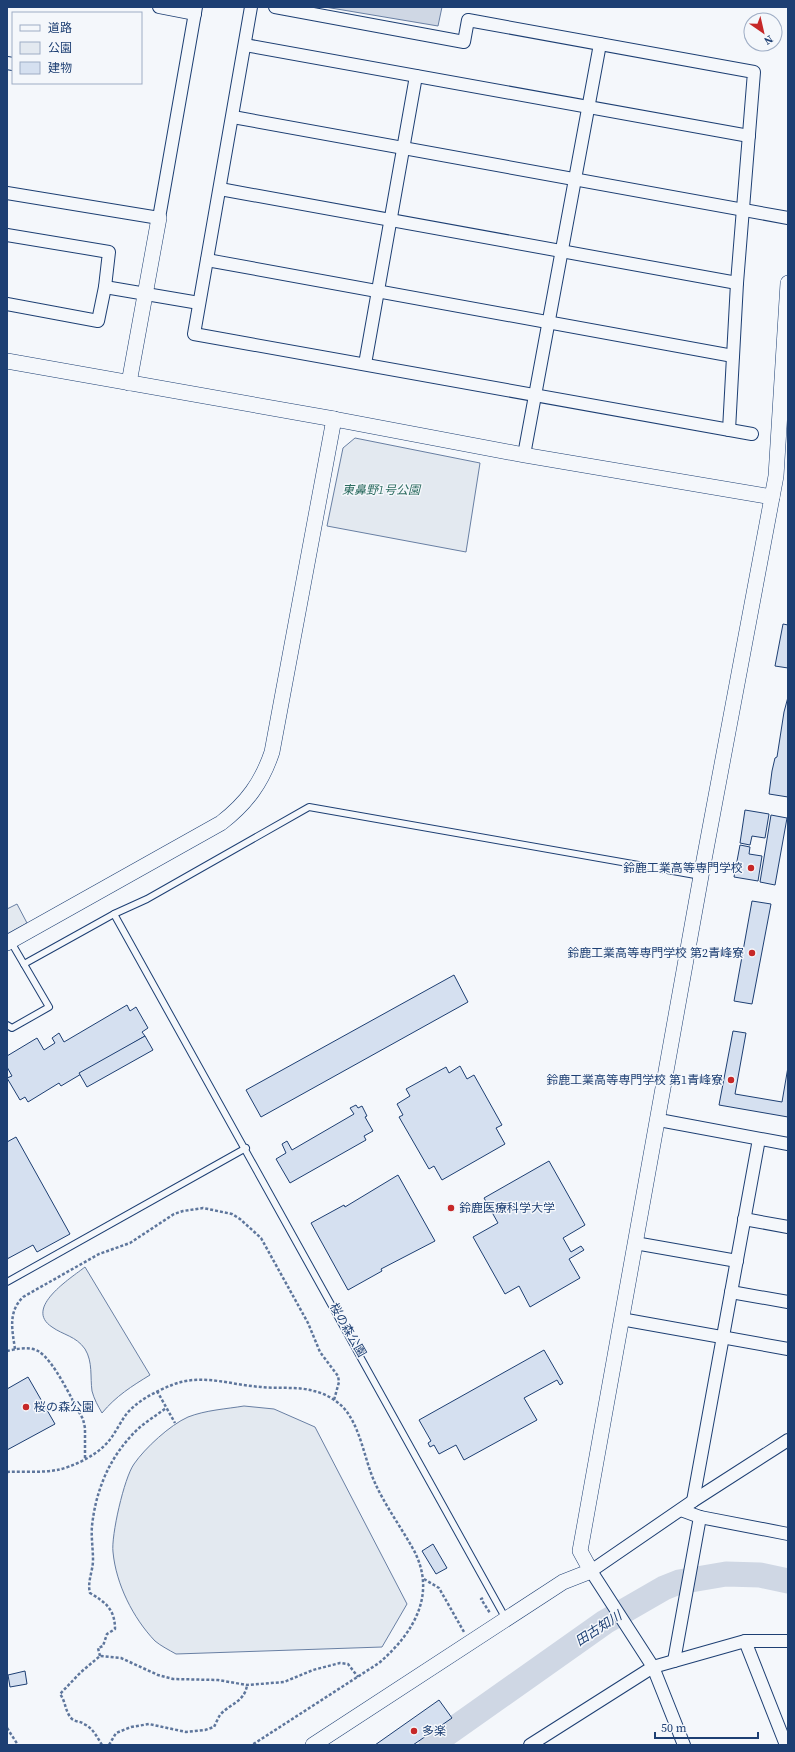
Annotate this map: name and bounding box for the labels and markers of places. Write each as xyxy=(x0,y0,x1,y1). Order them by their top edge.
place label: 鈴鹿工業高等専門学校 xyxy=(623,860,743,876)
marker: 鈴鹿工業高等専門学校 xyxy=(746,863,756,873)
place label: 鈴鹿工業高等専門学校 第2青峰寮 xyxy=(567,945,744,961)
marker: 鈴鹿工業高等専門学校 第2青峰寮 xyxy=(747,948,757,958)
place label: 鈴鹿工業高等専門学校 第1青峰寮 xyxy=(546,1072,723,1088)
marker: 鈴鹿工業高等専門学校 第1青峰寮 xyxy=(726,1075,736,1085)
place label: 鈴鹿医療科学大学 xyxy=(459,1200,555,1216)
marker: 鈴鹿医療科学大学 xyxy=(446,1203,456,1213)
place label: 桜の森公園 xyxy=(34,1399,94,1415)
marker: 桜の森公園 xyxy=(21,1402,31,1412)
place label: 多楽 xyxy=(422,1723,446,1739)
marker: 多楽 xyxy=(409,1726,419,1736)

